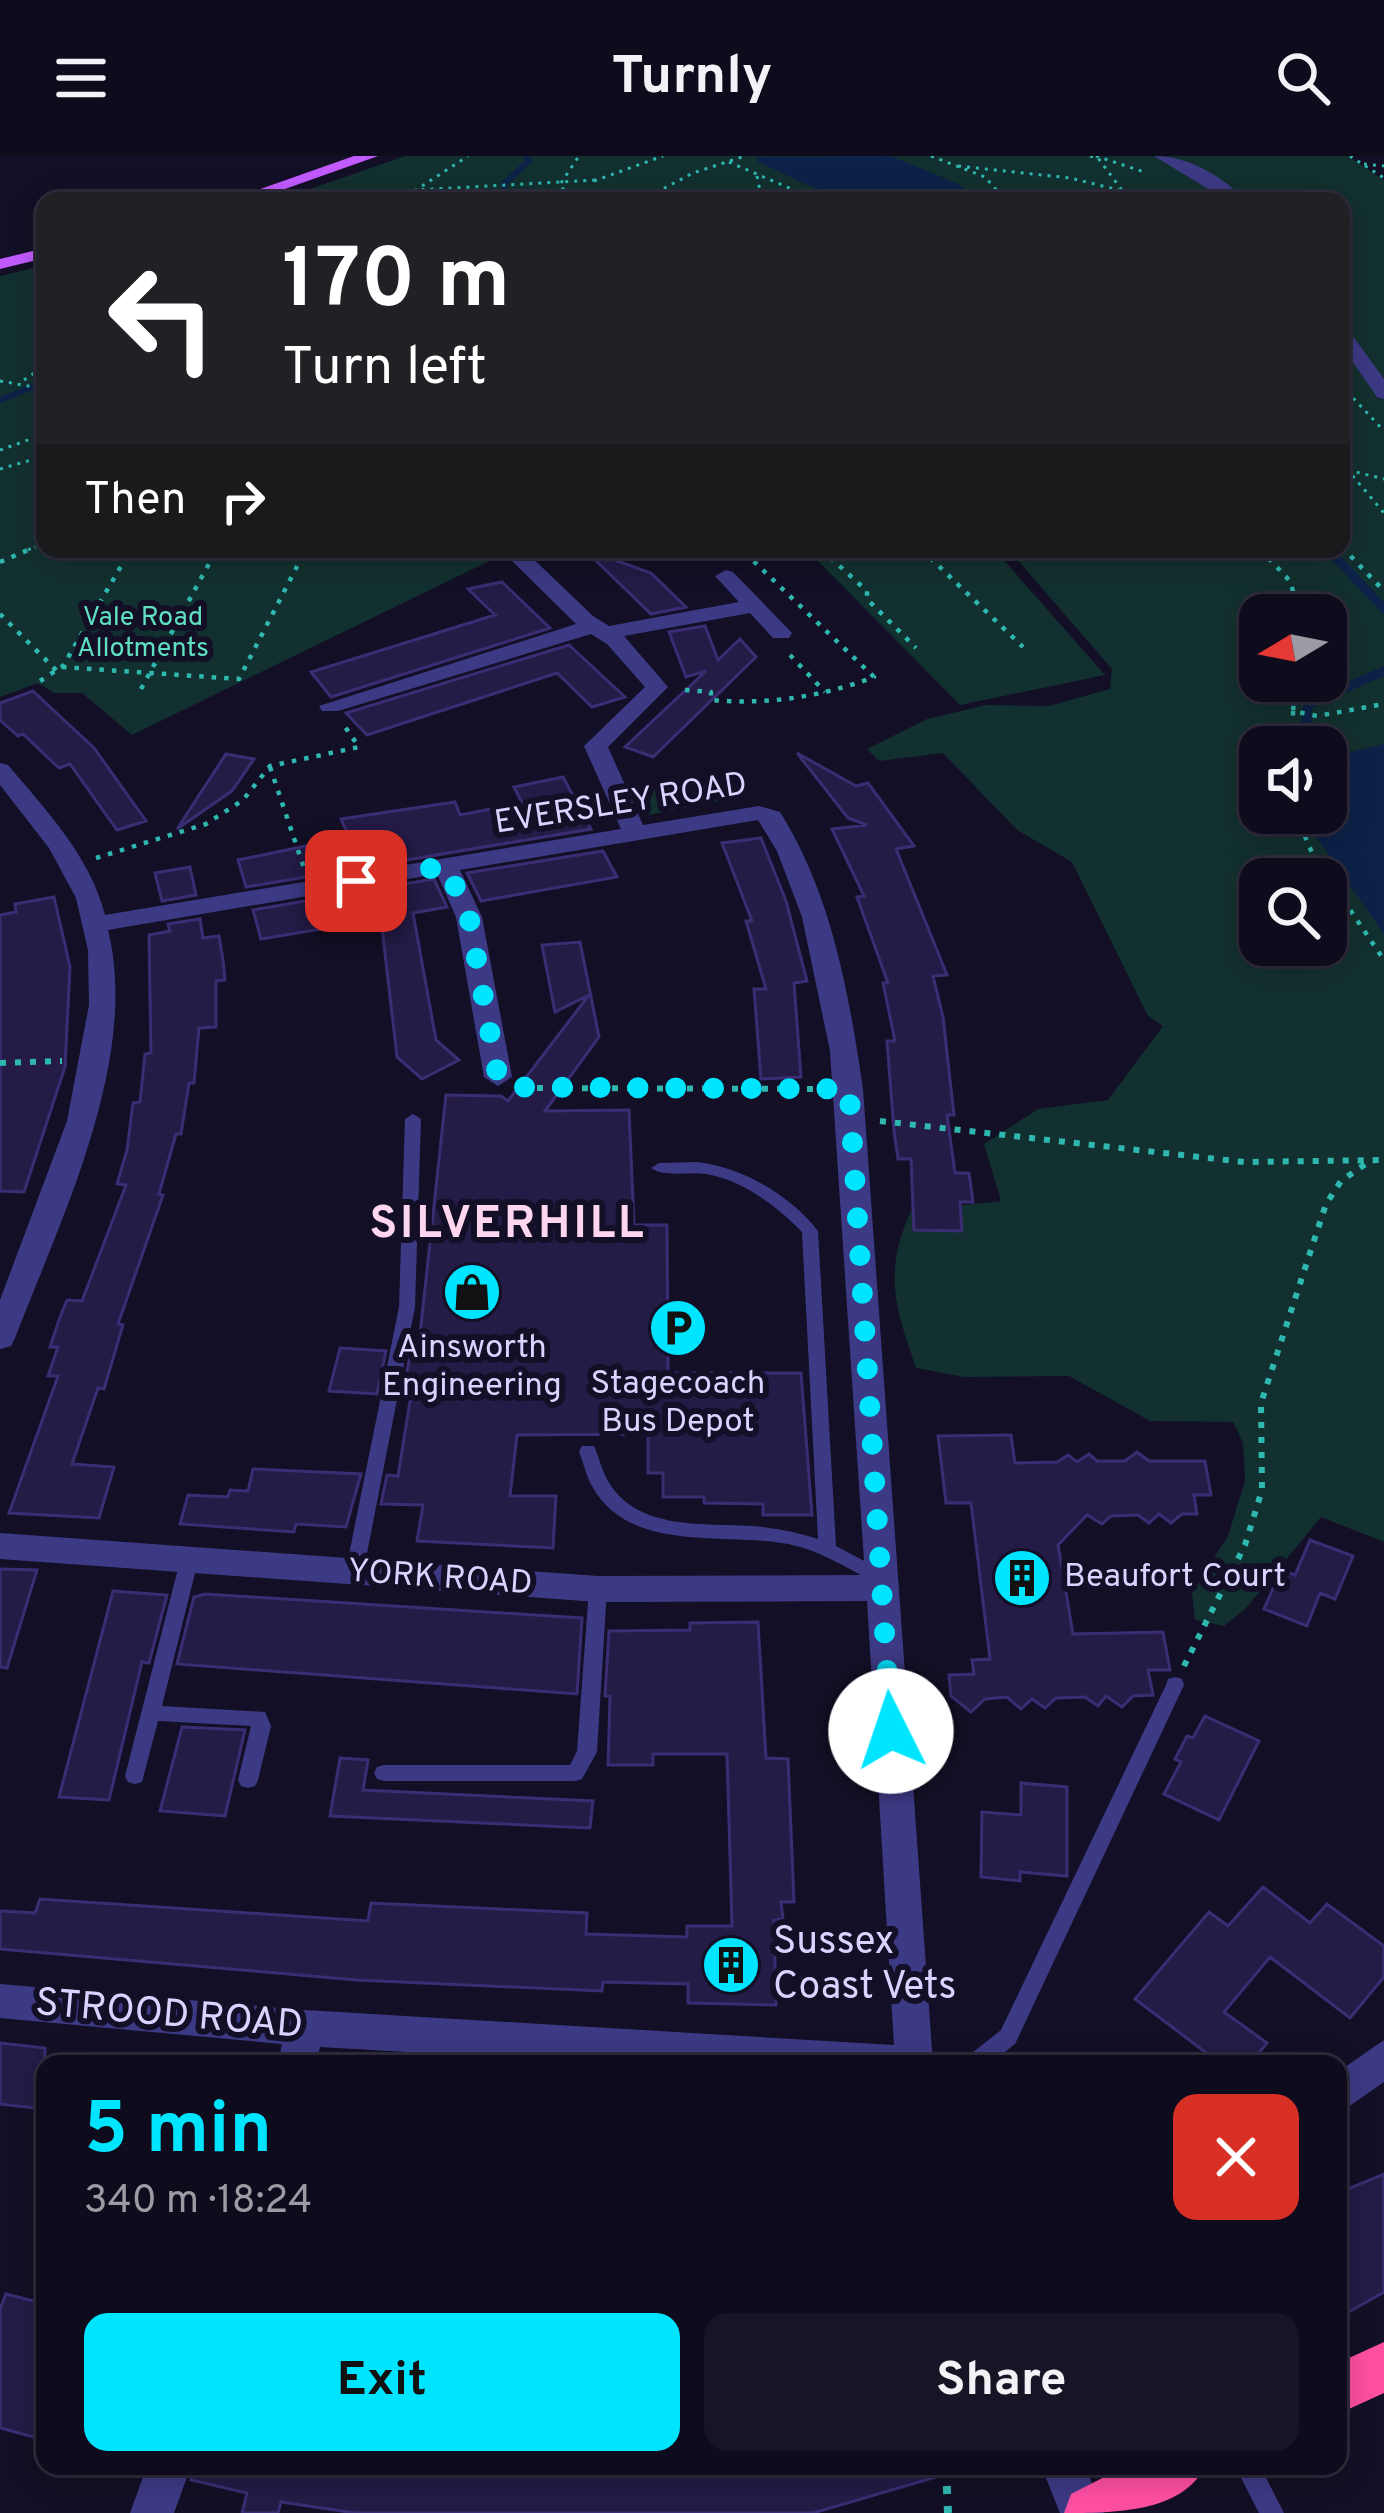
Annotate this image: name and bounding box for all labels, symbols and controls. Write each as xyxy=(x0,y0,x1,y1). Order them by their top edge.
text: Turnly xyxy=(611,44,773,113)
icon: menu xyxy=(48,45,114,111)
icon: search xyxy=(1270,45,1336,111)
text: 170 m xyxy=(282,231,510,337)
icon: left xyxy=(84,240,240,396)
text: Turn left xyxy=(282,335,487,404)
icon: right xyxy=(210,468,276,534)
text: Then xyxy=(84,473,186,530)
north arrow xyxy=(1239,594,1347,702)
map controls xyxy=(1239,594,1347,966)
park label: Vale Road Allotments xyxy=(77,601,209,666)
button: sound xyxy=(1239,726,1347,834)
street label: EVERSLEY ROAD xyxy=(492,764,750,846)
pin xyxy=(305,830,407,932)
icon: arrive xyxy=(323,848,389,914)
button: search xyxy=(1239,858,1347,966)
district label: SILVERHILL xyxy=(369,1197,647,1254)
shop icon: Ainsworth Engineering xyxy=(441,1261,503,1323)
parking icon: Stagecoach Bus Depot xyxy=(647,1297,709,1359)
place label: Ainsworth Engineering xyxy=(382,1328,562,1408)
place label: Stagecoach Bus Depot xyxy=(591,1364,765,1444)
building icon: Beaufort Court xyxy=(991,1547,1053,1609)
street label: YORK ROAD xyxy=(346,1552,534,1606)
place label: Beaufort Court xyxy=(1064,1557,1286,1599)
position arrow xyxy=(828,1668,954,1794)
place label: Sussex Coast Vets xyxy=(773,1919,957,2013)
building icon: Sussex Coast Vets xyxy=(700,1934,762,1996)
street label: STROOD ROAD xyxy=(33,1980,305,2052)
text: 5 min xyxy=(84,2087,272,2179)
button: close xyxy=(1173,2094,1299,2220)
text: 340 m · 18:24 xyxy=(84,2178,312,2227)
button: Exit xyxy=(84,2313,680,2451)
button: Share xyxy=(704,2313,1299,2451)

